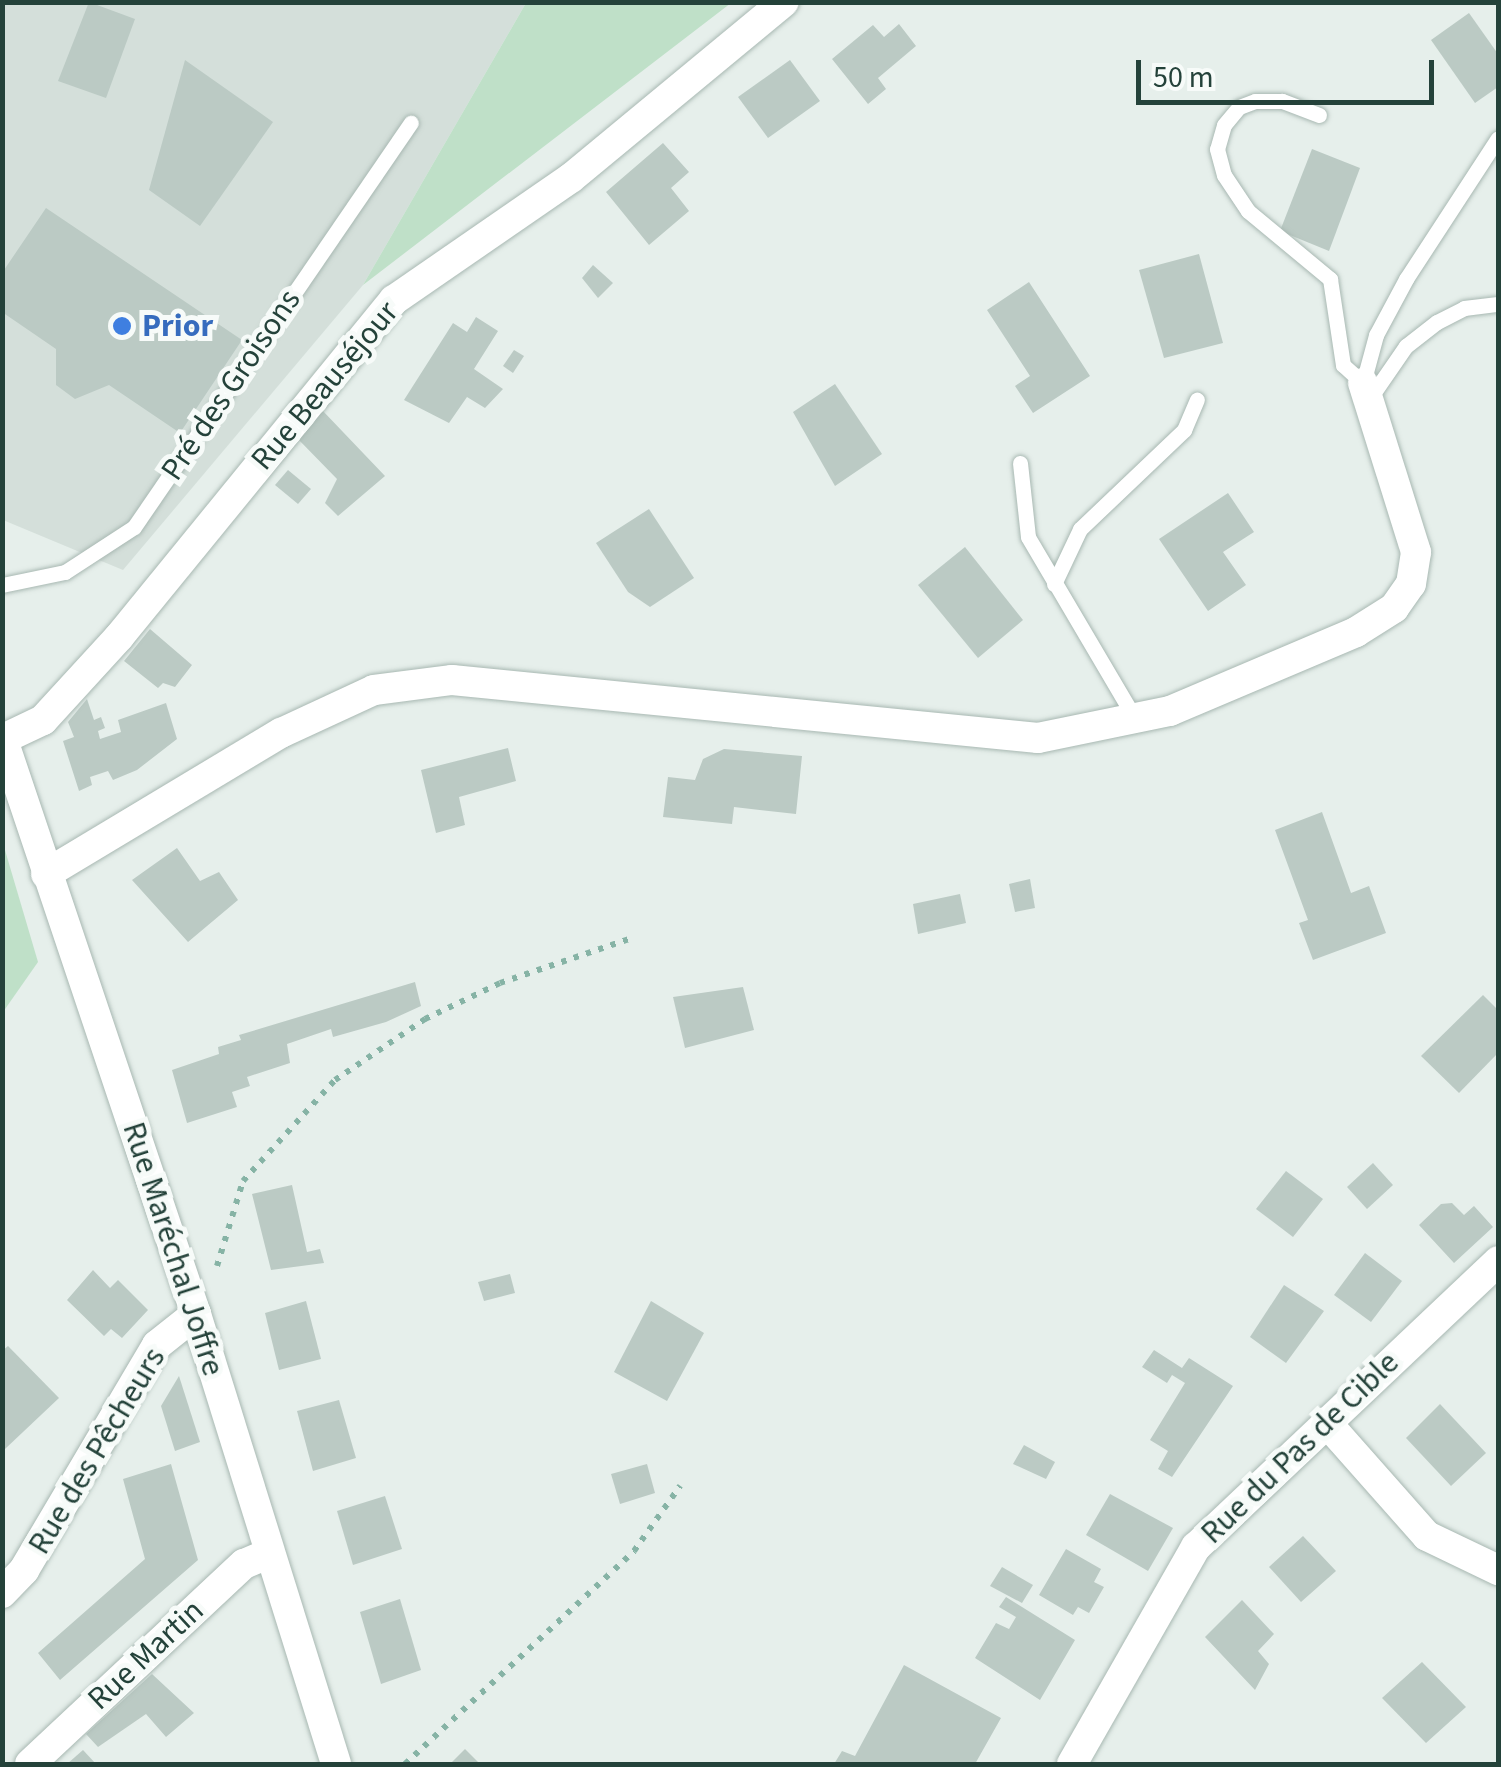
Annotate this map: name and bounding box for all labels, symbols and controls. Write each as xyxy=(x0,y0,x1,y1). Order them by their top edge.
scale bar xyxy=(1141,40,1438,102)
text: 50 m xyxy=(1153,56,1214,99)
street label: Pré des Groisons xyxy=(153,282,309,488)
street label: Rue Beauséjour xyxy=(243,294,407,478)
place label: Prior xyxy=(142,307,213,345)
marker: Prior xyxy=(111,315,133,337)
street label: Rue Maréchal Joffre xyxy=(114,1117,232,1381)
street label: Rue des Pêcheurs xyxy=(20,1341,174,1561)
street label: Rue du Pas de Cible xyxy=(1193,1344,1407,1552)
street label: Rue Martin xyxy=(80,1592,212,1718)

